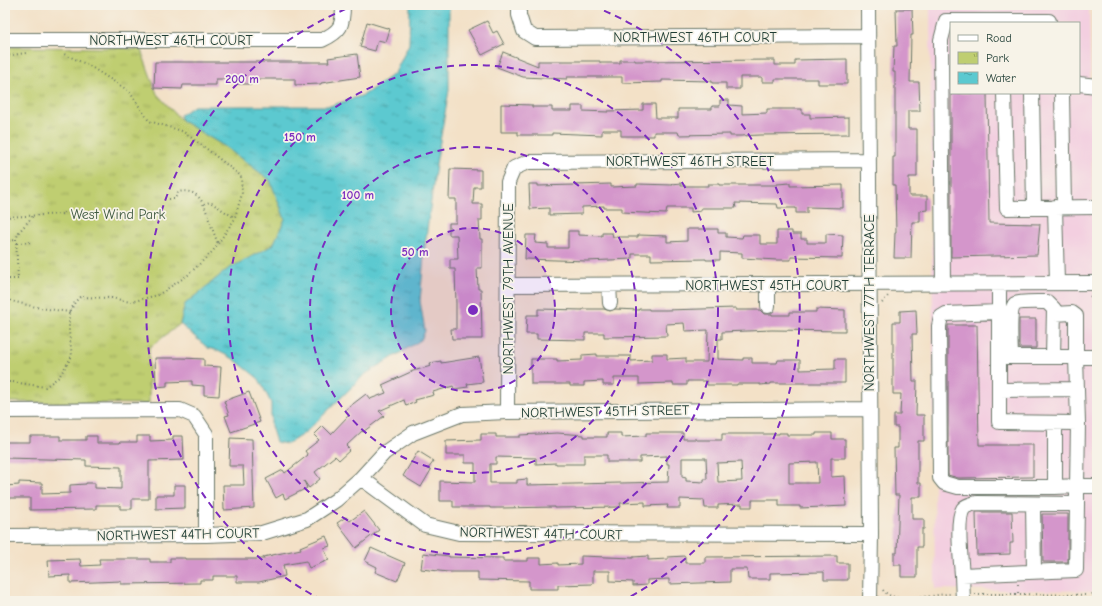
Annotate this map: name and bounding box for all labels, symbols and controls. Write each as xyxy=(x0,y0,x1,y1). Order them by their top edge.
legend xyxy=(950,22,1080,94)
street label: NORTHWEST 46TH COURT xyxy=(613,29,778,46)
text: Road xyxy=(986,31,1012,45)
street label: NORTHWEST 46TH COURT xyxy=(89,32,254,49)
text: Park xyxy=(986,51,1009,65)
text: Water xyxy=(986,71,1016,85)
text: 200 m xyxy=(225,72,259,86)
text: 150 m xyxy=(284,130,316,144)
street label: NORTHWEST 46TH STREET xyxy=(606,153,775,170)
text: 100 m xyxy=(342,188,374,202)
street label: NORTHWEST 79TH AVENUE xyxy=(500,203,517,375)
park label: West Wind Park xyxy=(71,206,166,223)
street label: NORTHWEST 77TH TERRACE xyxy=(861,214,878,392)
text: 50 m xyxy=(401,245,429,259)
street label: NORTHWEST 45TH COURT xyxy=(685,277,850,294)
centre of rings xyxy=(466,303,480,317)
street label: NORTHWEST 45TH STREET xyxy=(521,402,690,421)
street label: NORTHWEST 44TH COURT xyxy=(459,524,623,543)
street label: NORTHWEST 44TH COURT xyxy=(96,525,260,544)

